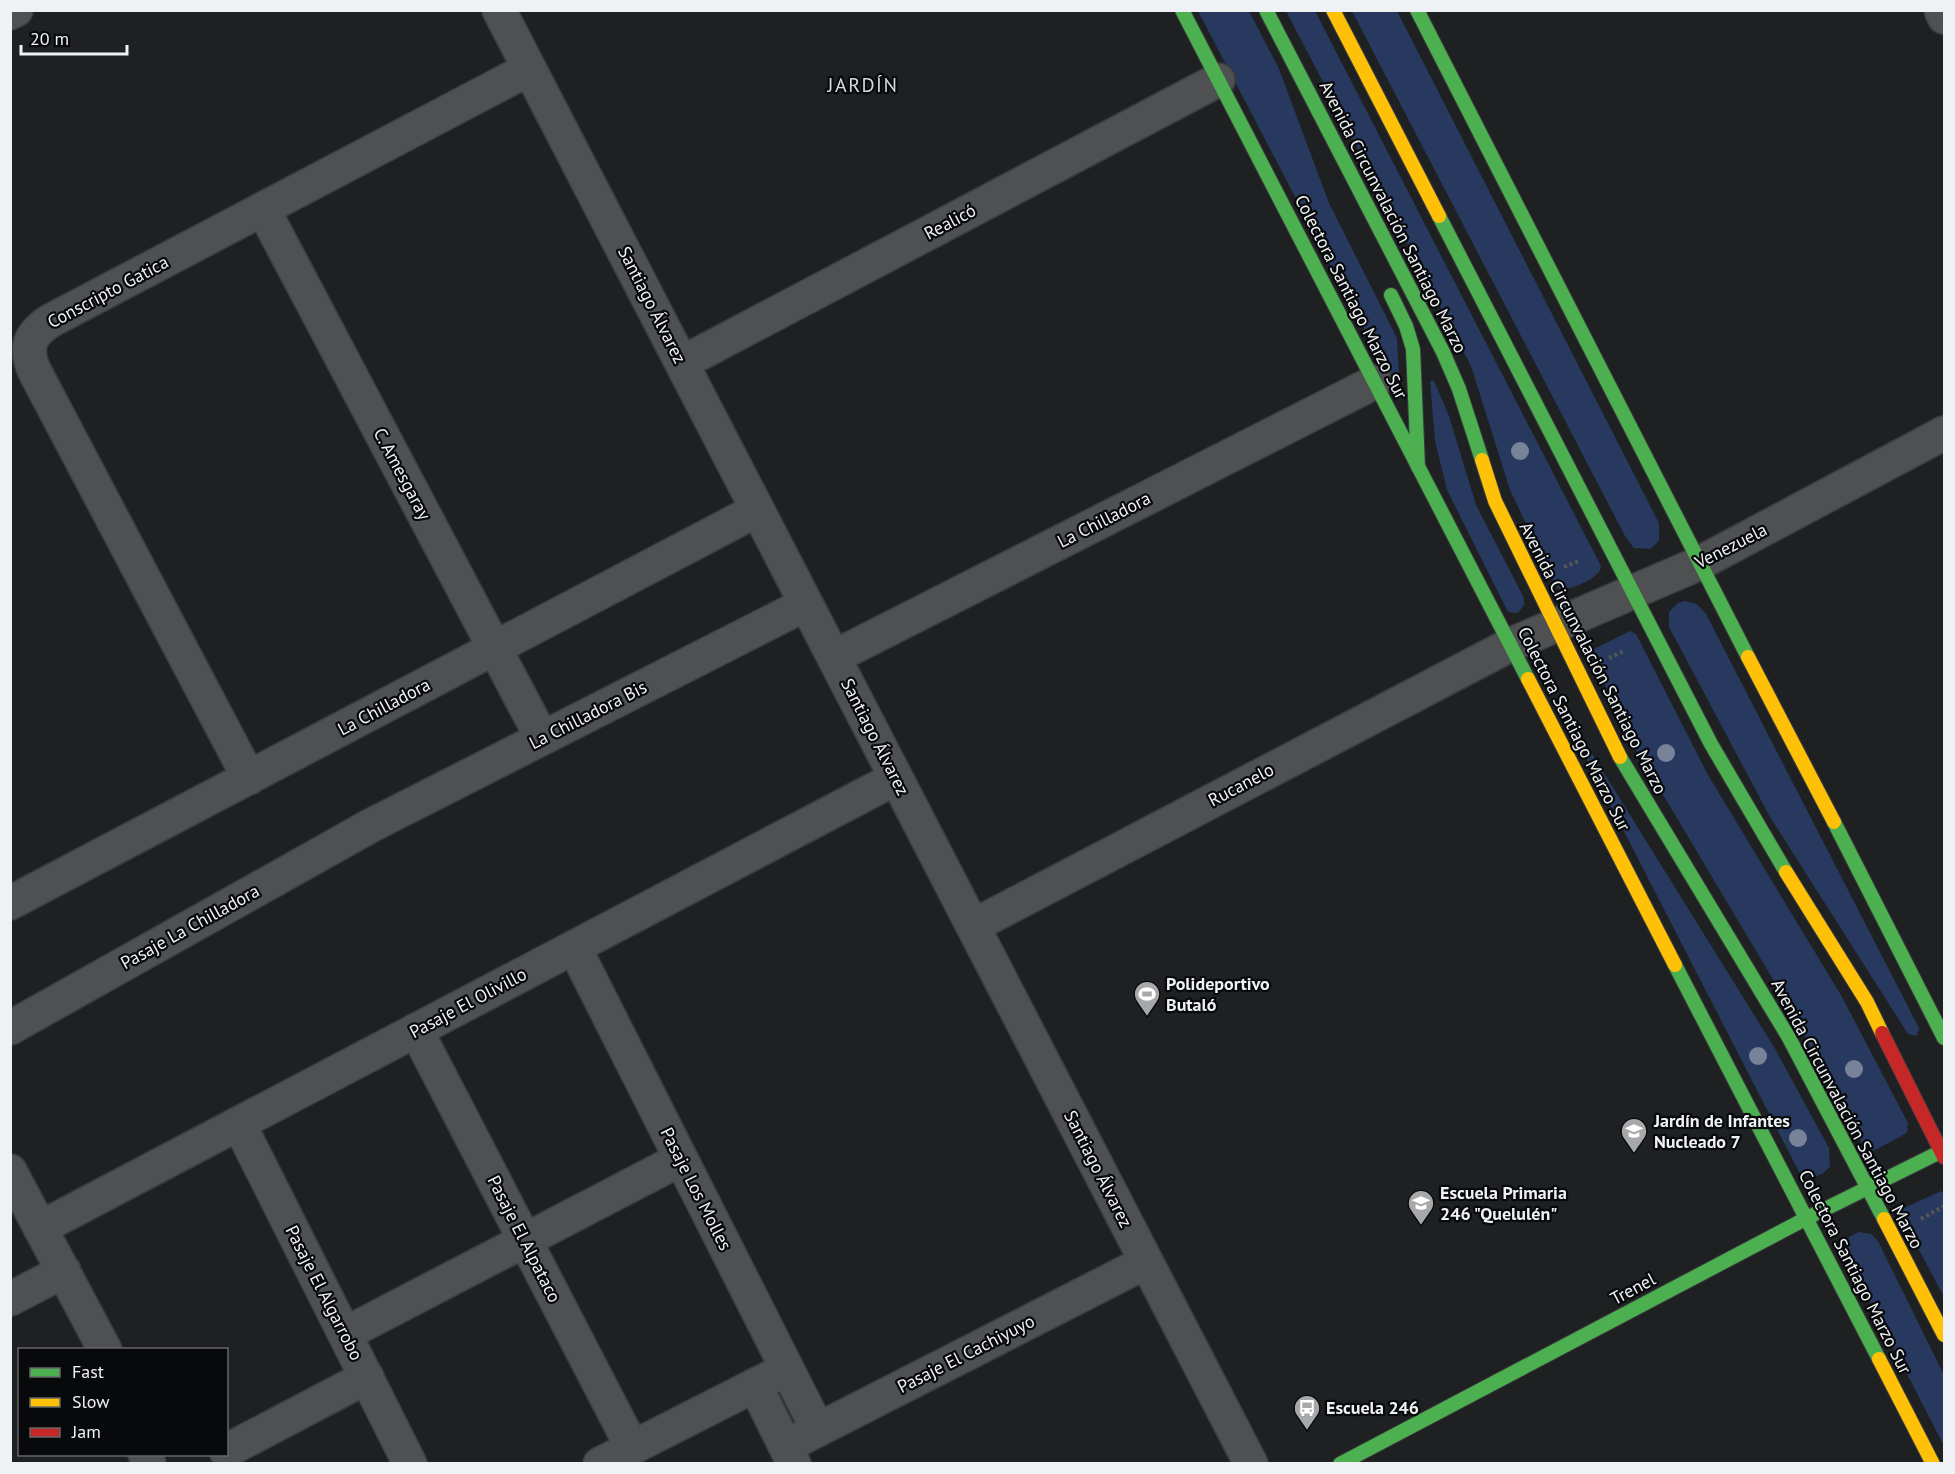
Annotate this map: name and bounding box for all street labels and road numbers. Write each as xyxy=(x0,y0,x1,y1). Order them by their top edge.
street label: Avenida Circunvalación Santiago Marzo xyxy=(1315,77,1472,357)
street label: Colectora Santiago Marzo Sur xyxy=(1290,191,1413,403)
street label: Realicó xyxy=(920,198,980,245)
street label: Santiago Álvarez xyxy=(613,242,692,367)
street label: Conscripto Gatica xyxy=(43,250,172,333)
street label: C. Amesgaray xyxy=(369,424,437,524)
street label: La Chilladora xyxy=(1053,486,1154,553)
street label: Avenida Circunvalación Santiago Marzo xyxy=(1515,518,1672,798)
street label: Venezuela xyxy=(1690,518,1771,574)
street label: Colectora Santiago Marzo Sur xyxy=(1513,623,1636,835)
street label: La Chilladora xyxy=(334,673,434,741)
street label: Santiago Álvarez xyxy=(836,674,915,799)
street label: La Chilladora Bis xyxy=(525,675,651,754)
street label: Rucanelo xyxy=(1204,758,1278,811)
street label: Pasaje La Chilladora xyxy=(116,879,263,974)
street label: Pasaje El Olivillo xyxy=(405,962,530,1043)
street label: Avenida Circunvalación Santiago Marzo xyxy=(1766,975,1929,1253)
street label: Santiago Álvarez xyxy=(1059,1106,1138,1231)
street label: Pasaje Los Molles xyxy=(656,1123,737,1254)
street label: Colectora Santiago Marzo Sur xyxy=(1794,1166,1917,1378)
street label: Pasaje El Alpataco xyxy=(483,1171,566,1306)
street label: Pasaje El Algarrobo xyxy=(281,1221,368,1364)
street label: Trenel xyxy=(1606,1267,1660,1310)
street label: Pasaje El Cachiyuyo xyxy=(893,1309,1038,1398)

